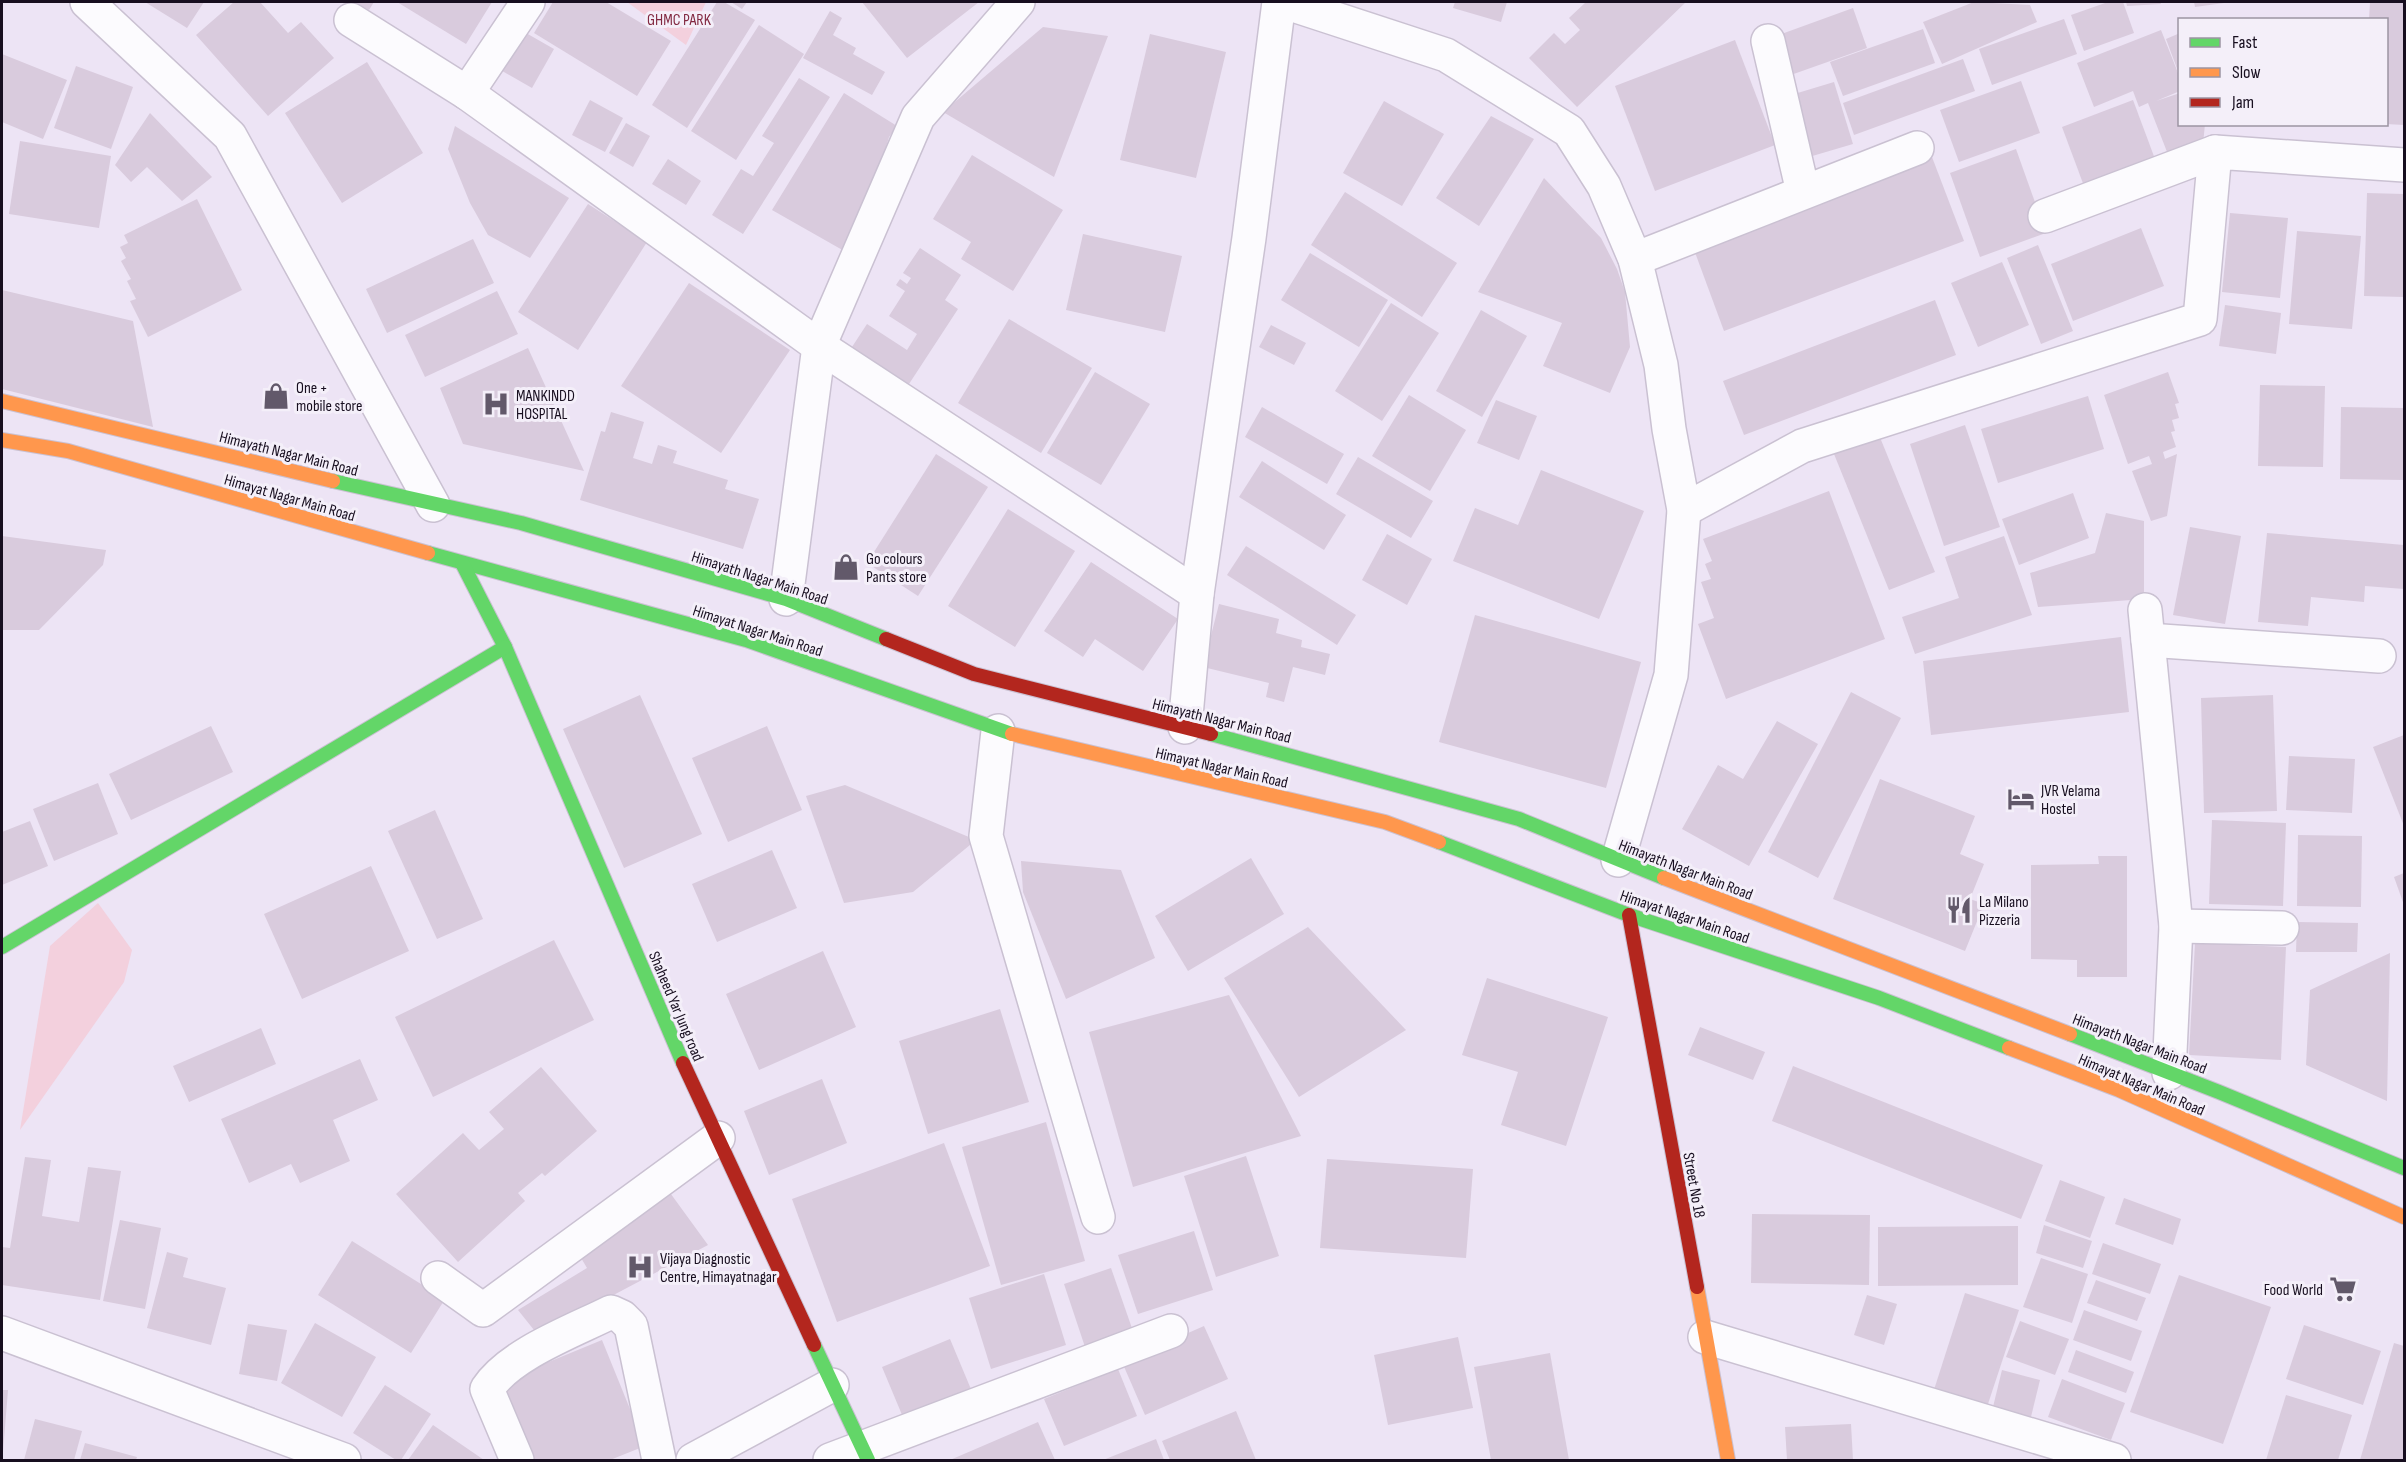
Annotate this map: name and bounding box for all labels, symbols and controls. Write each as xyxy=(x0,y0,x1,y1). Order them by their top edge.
park label: GHMC PARK xyxy=(647,11,712,30)
legend xyxy=(2178,18,2388,126)
text: Fast xyxy=(2232,32,2258,53)
text: Slow xyxy=(2232,62,2261,83)
text: Jam xyxy=(2231,92,2254,113)
place label: One + mobile store xyxy=(296,379,362,416)
shop icon: One + mobile store xyxy=(261,381,291,411)
place label: MANKINDD HOSPITAL xyxy=(516,387,575,424)
hospital icon: MANKINDD HOSPITAL xyxy=(481,389,511,419)
street label: Himayath Nagar Main Road xyxy=(217,428,360,481)
street label: Himayat Nagar Main Road xyxy=(222,471,357,526)
street label: Himayath Nagar Main Road xyxy=(689,547,830,609)
place label: Go colours Pants store xyxy=(866,550,927,587)
shop icon: Go colours Pants store xyxy=(831,552,861,582)
street label: Himayat Nagar Main Road xyxy=(690,601,825,661)
street label: Himayath Nagar Main Road xyxy=(1150,695,1293,748)
street label: Himayat Nagar Main Road xyxy=(1154,744,1290,793)
place label: JVR Velama Hostel xyxy=(2040,782,2100,819)
hotel icon: JVR Velama Hostel xyxy=(2006,784,2036,814)
street label: Himayath Nagar Main Road xyxy=(1616,836,1755,905)
street label: Himayat Nagar Main Road xyxy=(1617,886,1752,948)
place label: La Milano Pizzeria xyxy=(1979,893,2029,930)
restaurant icon: La Milano Pizzeria xyxy=(1944,895,1974,925)
street label: Shaheed Yar Jung road xyxy=(644,949,707,1064)
street label: Himayath Nagar Main Road xyxy=(2070,1010,2209,1079)
street label: Himayat Nagar Main Road xyxy=(2075,1050,2207,1121)
street label: Street No 18 xyxy=(1678,1151,1709,1220)
place label: Vijaya Diagnostic Centre, Himayatnagar xyxy=(660,1250,777,1287)
hospital icon: Vijaya Diagnostic Centre, Himayatnagar xyxy=(625,1252,655,1282)
supermarket icon: Food World xyxy=(2328,1274,2358,1304)
place label: Food World xyxy=(2264,1281,2323,1300)

